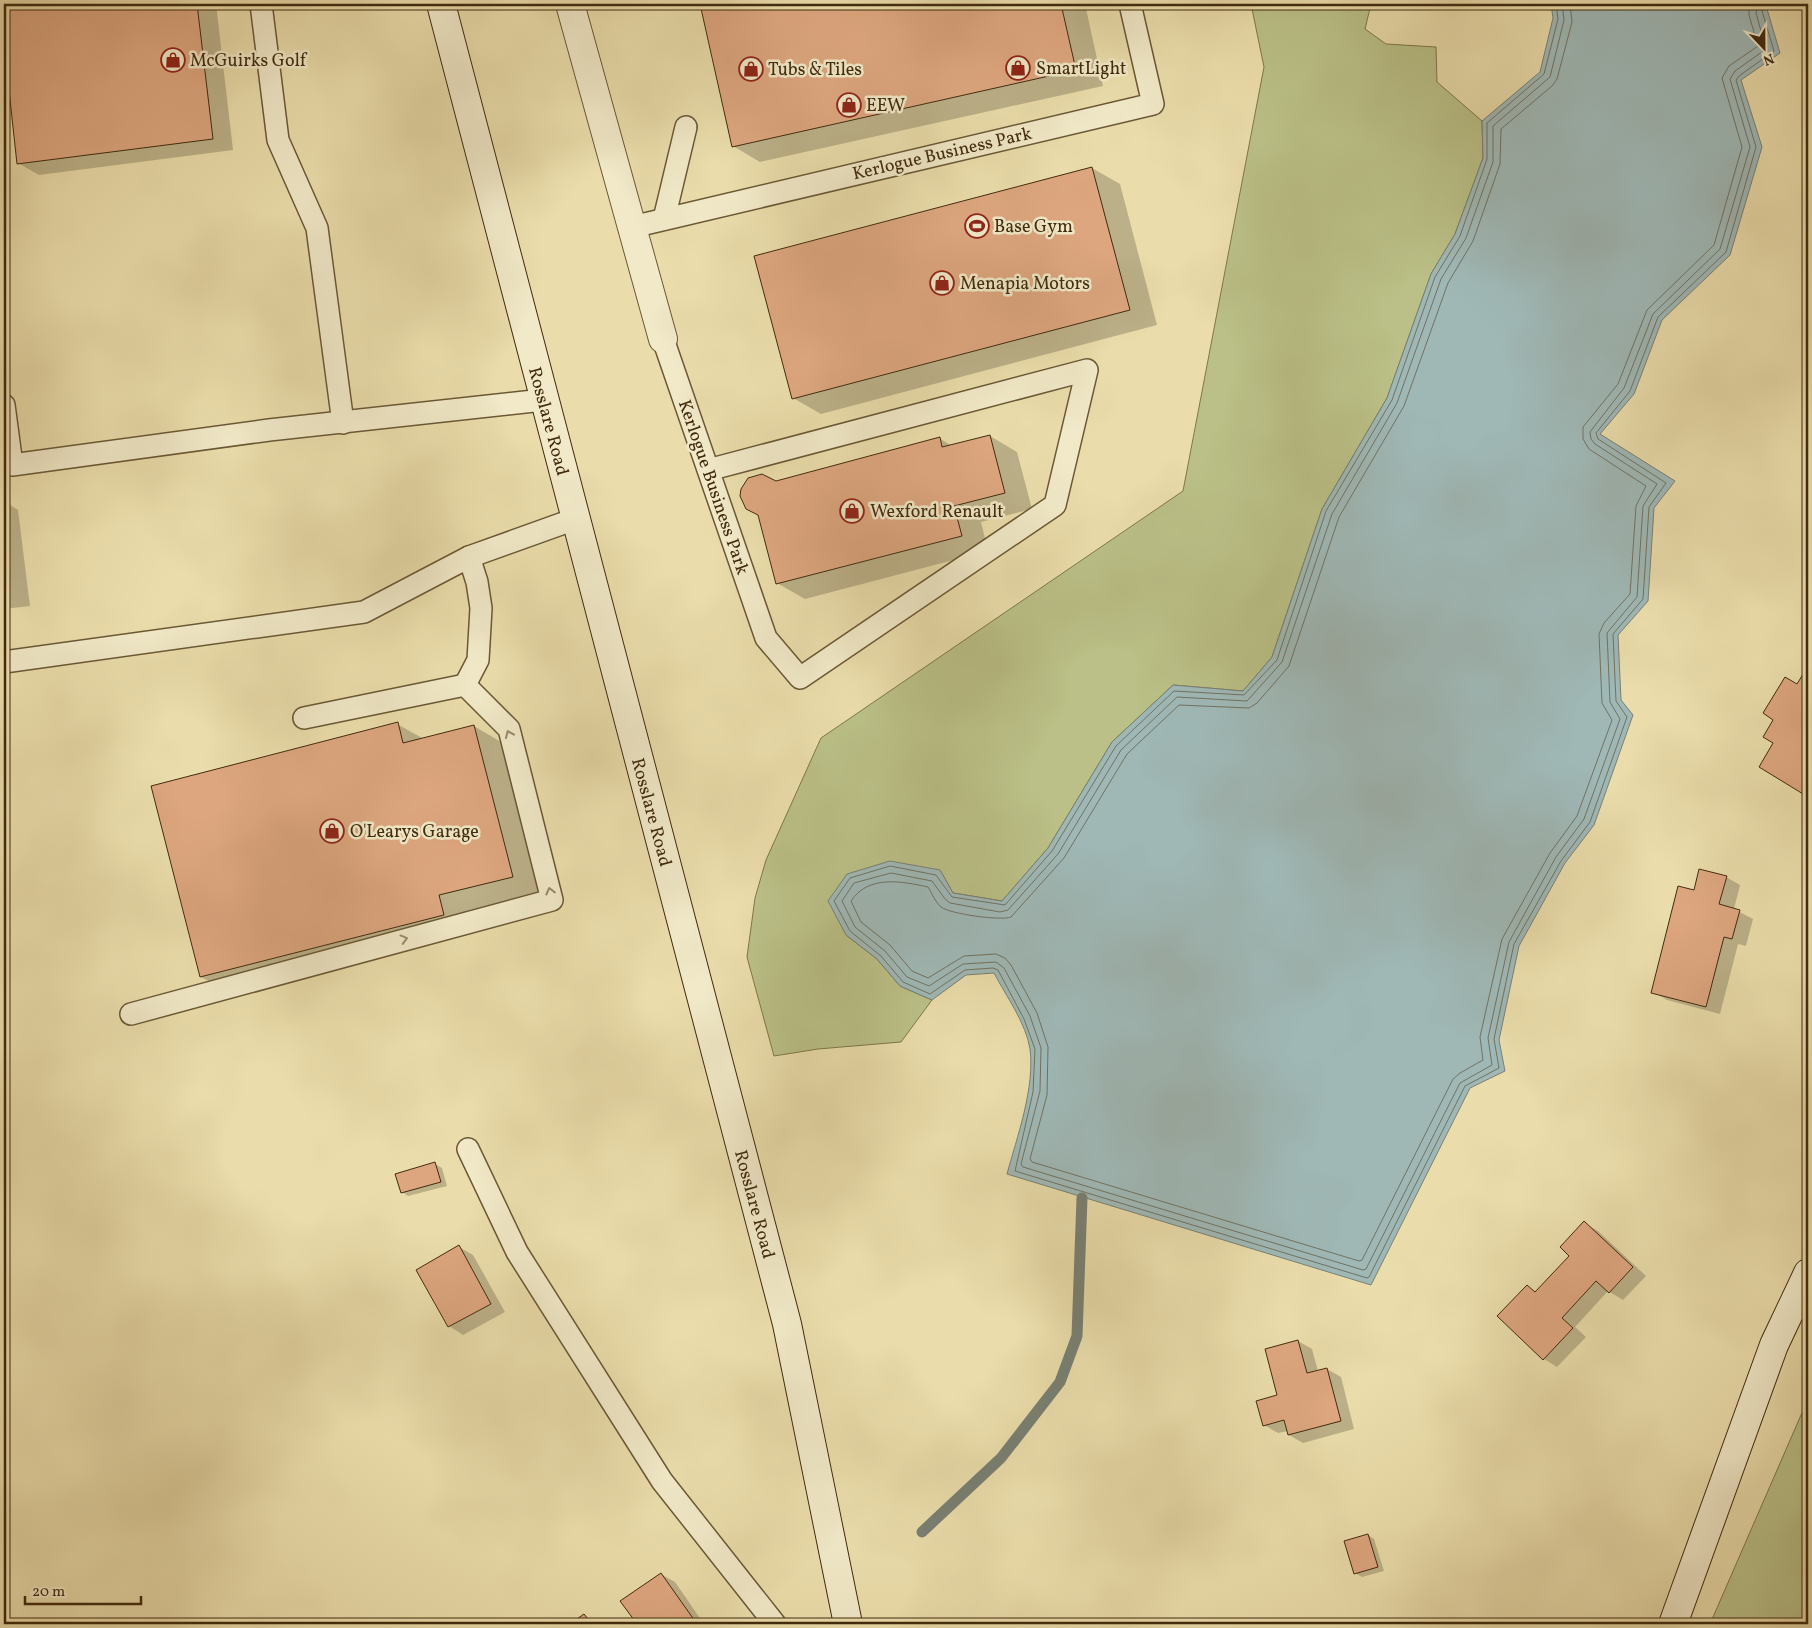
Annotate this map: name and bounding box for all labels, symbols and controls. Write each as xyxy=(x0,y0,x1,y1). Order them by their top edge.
north arrow xyxy=(1740,22,1790,72)
shop icon: McGuirks Golf xyxy=(160,47,186,73)
text: N xyxy=(1760,48,1777,69)
place label: McGuirks Golf xyxy=(190,49,308,74)
shop icon: SmartLight xyxy=(1005,55,1031,81)
shop icon: Tubs & Tiles xyxy=(738,56,764,82)
place label: SmartLight xyxy=(1036,57,1126,82)
place label: Tubs & Tiles xyxy=(768,58,862,83)
shop icon: EEW xyxy=(836,92,862,118)
place label: EEW xyxy=(866,94,905,119)
street label: Kerlogue Business Park xyxy=(850,122,1035,187)
sports icon: Base Gym xyxy=(964,213,990,239)
place label: Base Gym xyxy=(994,215,1073,240)
shop icon: Menapia Motors xyxy=(929,270,955,296)
place label: Menapia Motors xyxy=(960,272,1090,297)
street label: Rosslare Road xyxy=(521,364,574,479)
street label: Kerlogue Business Park xyxy=(671,397,754,579)
shop icon: Wexford Renault xyxy=(839,498,865,524)
place label: Wexford Renault xyxy=(870,500,1004,525)
one-way arrow xyxy=(505,730,515,738)
street label: Rosslare Road xyxy=(624,755,677,870)
shop icon: O'Learys Garage xyxy=(319,818,345,844)
place label: O'Learys Garage xyxy=(350,820,479,845)
one-way arrow xyxy=(545,887,555,895)
one-way arrow xyxy=(399,934,408,945)
street label: Rosslare Road xyxy=(727,1147,780,1262)
scale bar xyxy=(25,1573,141,1605)
text: 20 m xyxy=(32,1582,65,1603)

